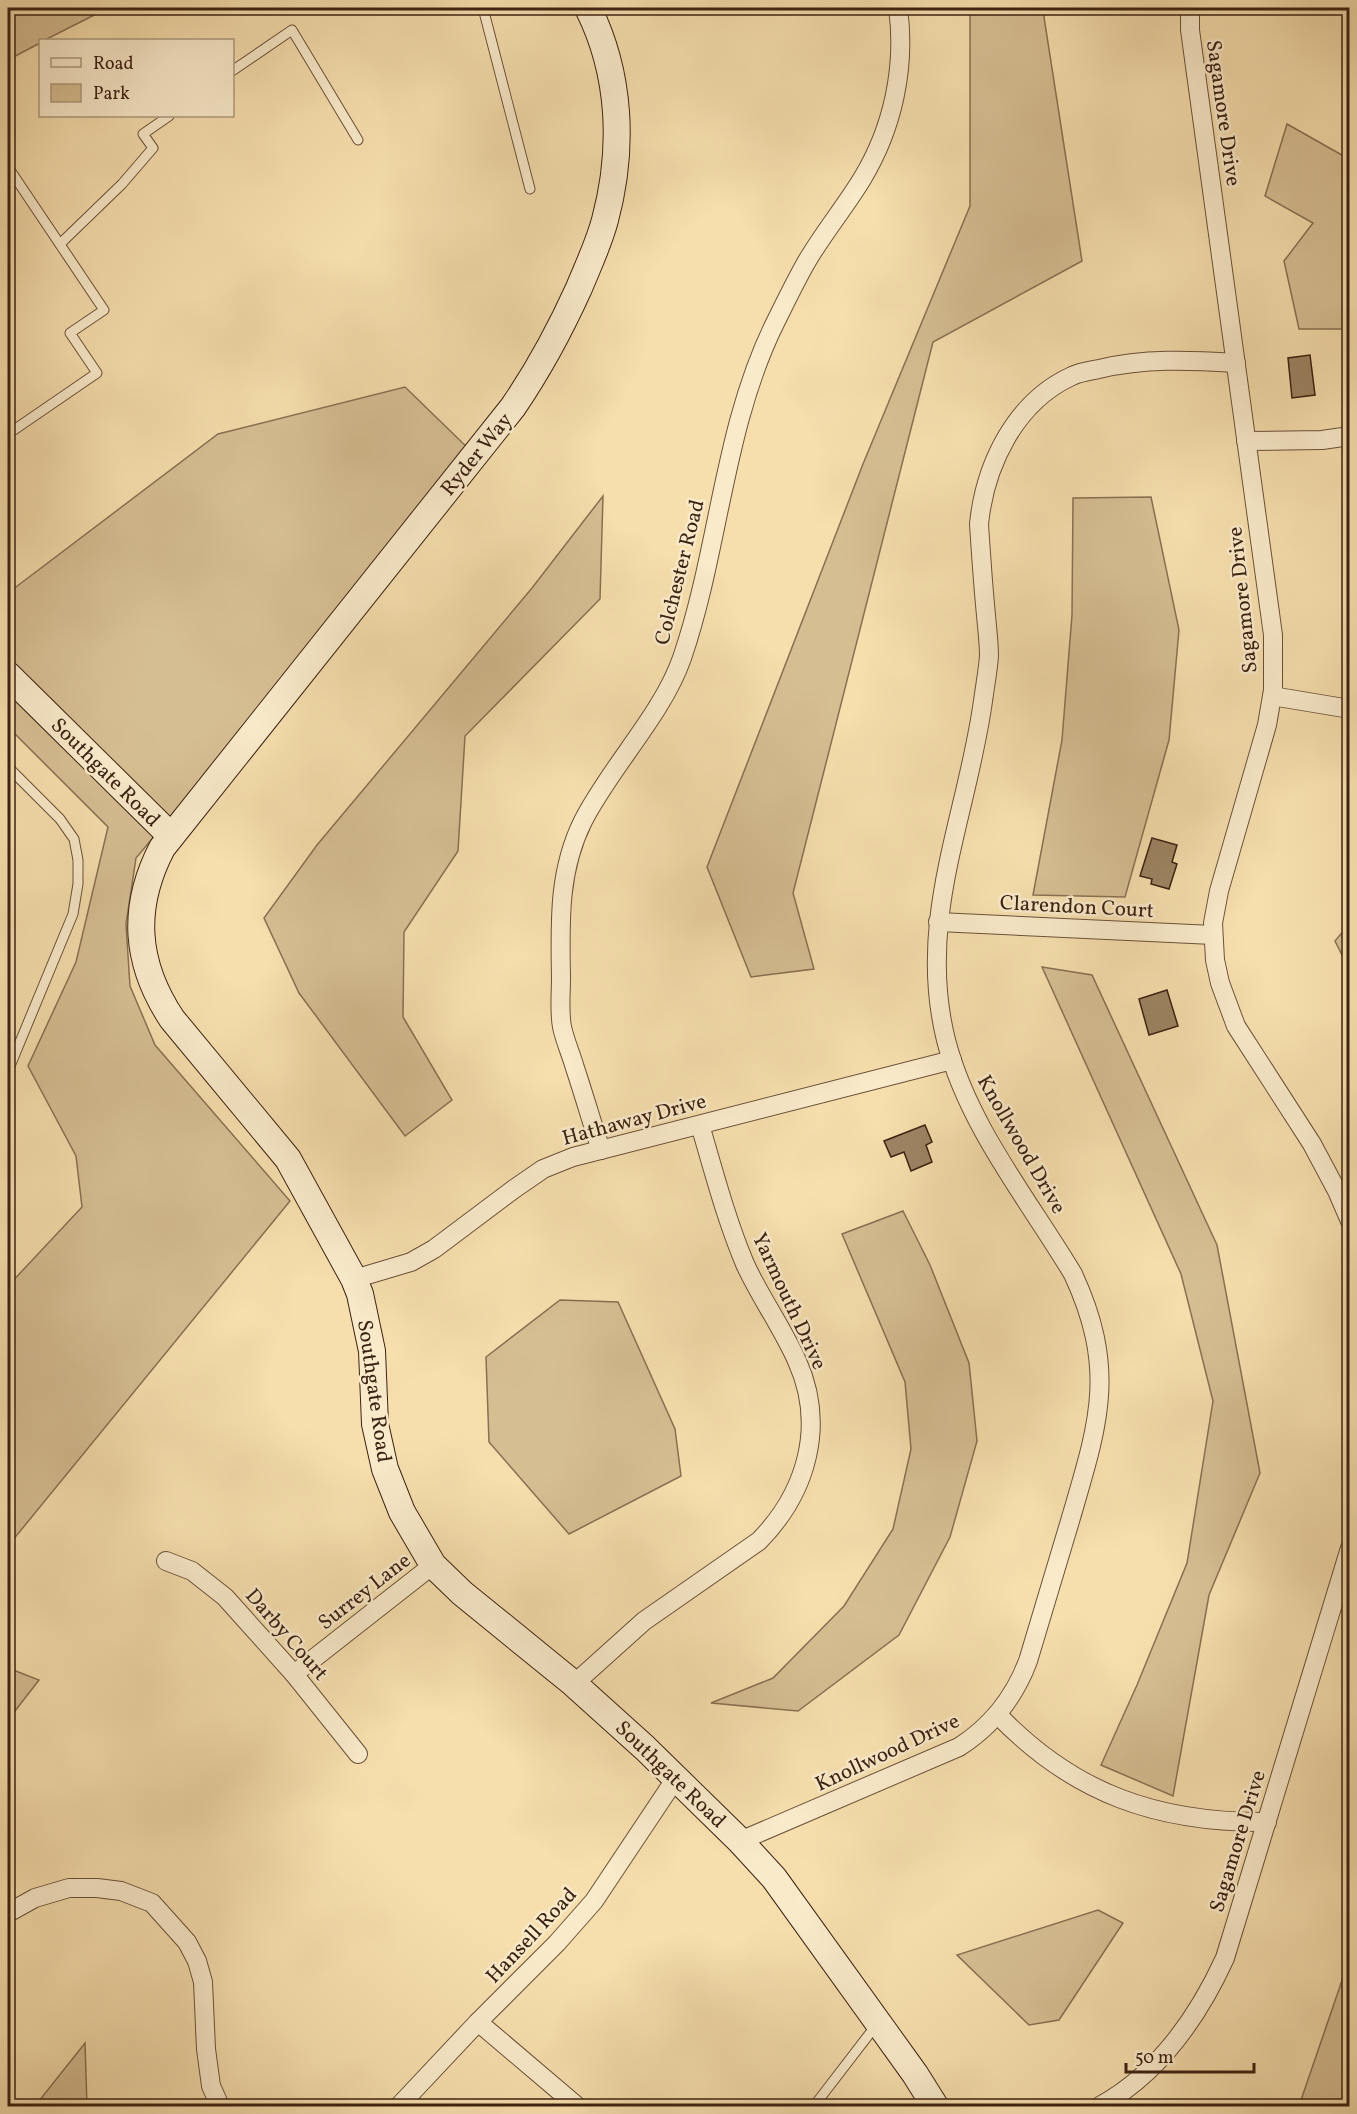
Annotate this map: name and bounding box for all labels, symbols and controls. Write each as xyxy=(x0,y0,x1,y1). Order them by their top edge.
street label: Sagamore Drive xyxy=(1198,38,1247,188)
legend xyxy=(39,39,234,117)
text: Road xyxy=(93,52,134,77)
text: Park xyxy=(93,82,130,107)
street label: Ryder Way xyxy=(435,407,520,503)
street label: Colchester Road xyxy=(648,497,713,648)
street label: Sagamore Drive xyxy=(1221,525,1266,675)
street label: Southgate Road xyxy=(44,712,166,834)
street label: Clarendon Court xyxy=(999,889,1155,926)
street label: Knollwood Drive xyxy=(969,1070,1072,1220)
street label: Hathaway Drive xyxy=(559,1087,710,1154)
street label: Yarmouth Drive xyxy=(744,1228,833,1375)
street label: Southgate Road xyxy=(349,1318,398,1465)
street label: Surrey Lane xyxy=(312,1547,417,1638)
street label: Darby Court xyxy=(238,1583,334,1687)
street label: Knollwood Drive xyxy=(811,1707,964,1799)
street label: Southgate Road xyxy=(608,1715,732,1836)
street label: Sagamore Drive xyxy=(1203,1767,1274,1916)
street label: Hansell Road xyxy=(480,1882,584,1991)
scale bar xyxy=(1126,2036,1254,2074)
text: 50 m xyxy=(1135,2046,1174,2071)

